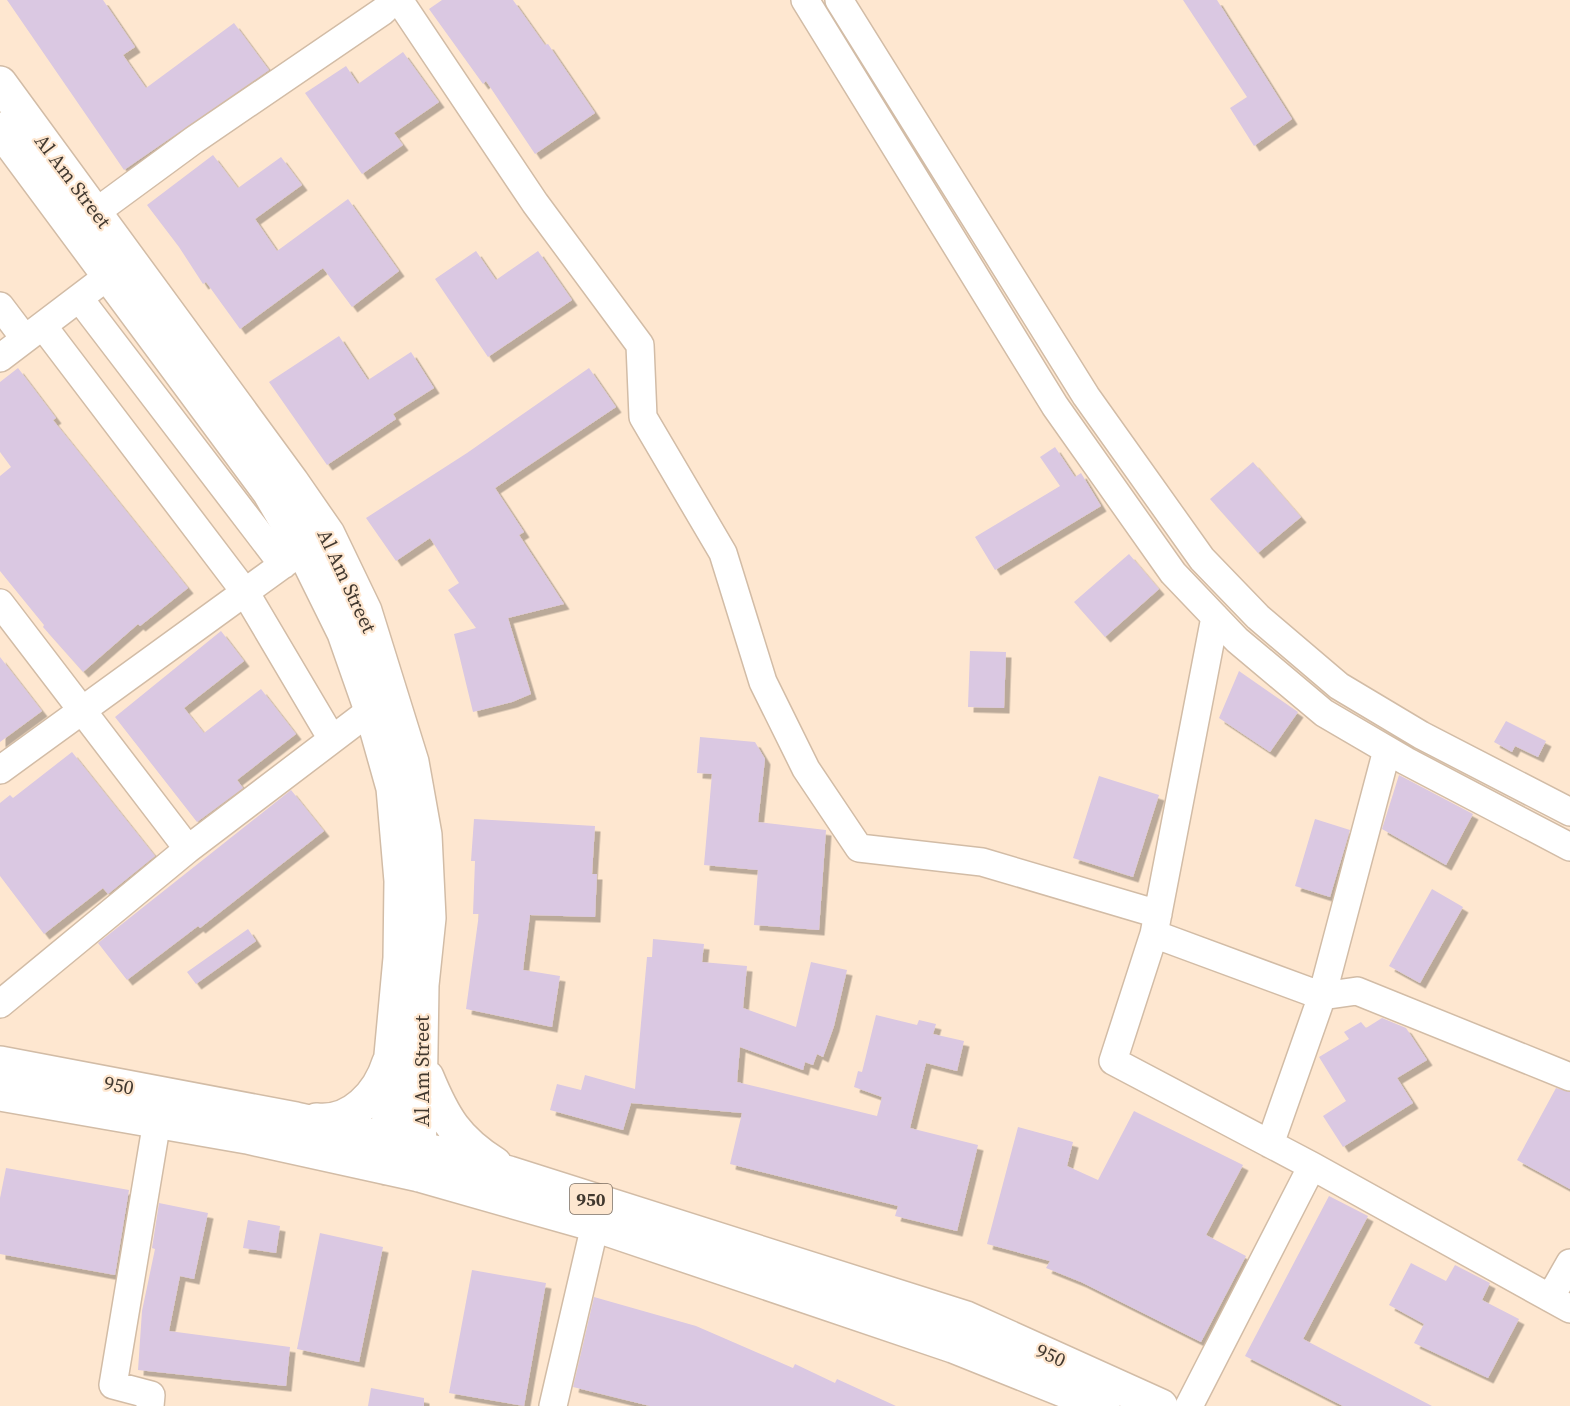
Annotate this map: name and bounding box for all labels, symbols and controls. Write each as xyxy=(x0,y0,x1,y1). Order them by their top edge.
street label: Al Am Street xyxy=(28,128,118,234)
street label: Al Am Street xyxy=(311,525,383,638)
street label: Al Am Street xyxy=(408,1015,436,1127)
street label: 950 xyxy=(102,1068,136,1102)
road number: 950 xyxy=(570,1184,612,1214)
street label: 950 xyxy=(1032,1336,1070,1374)

